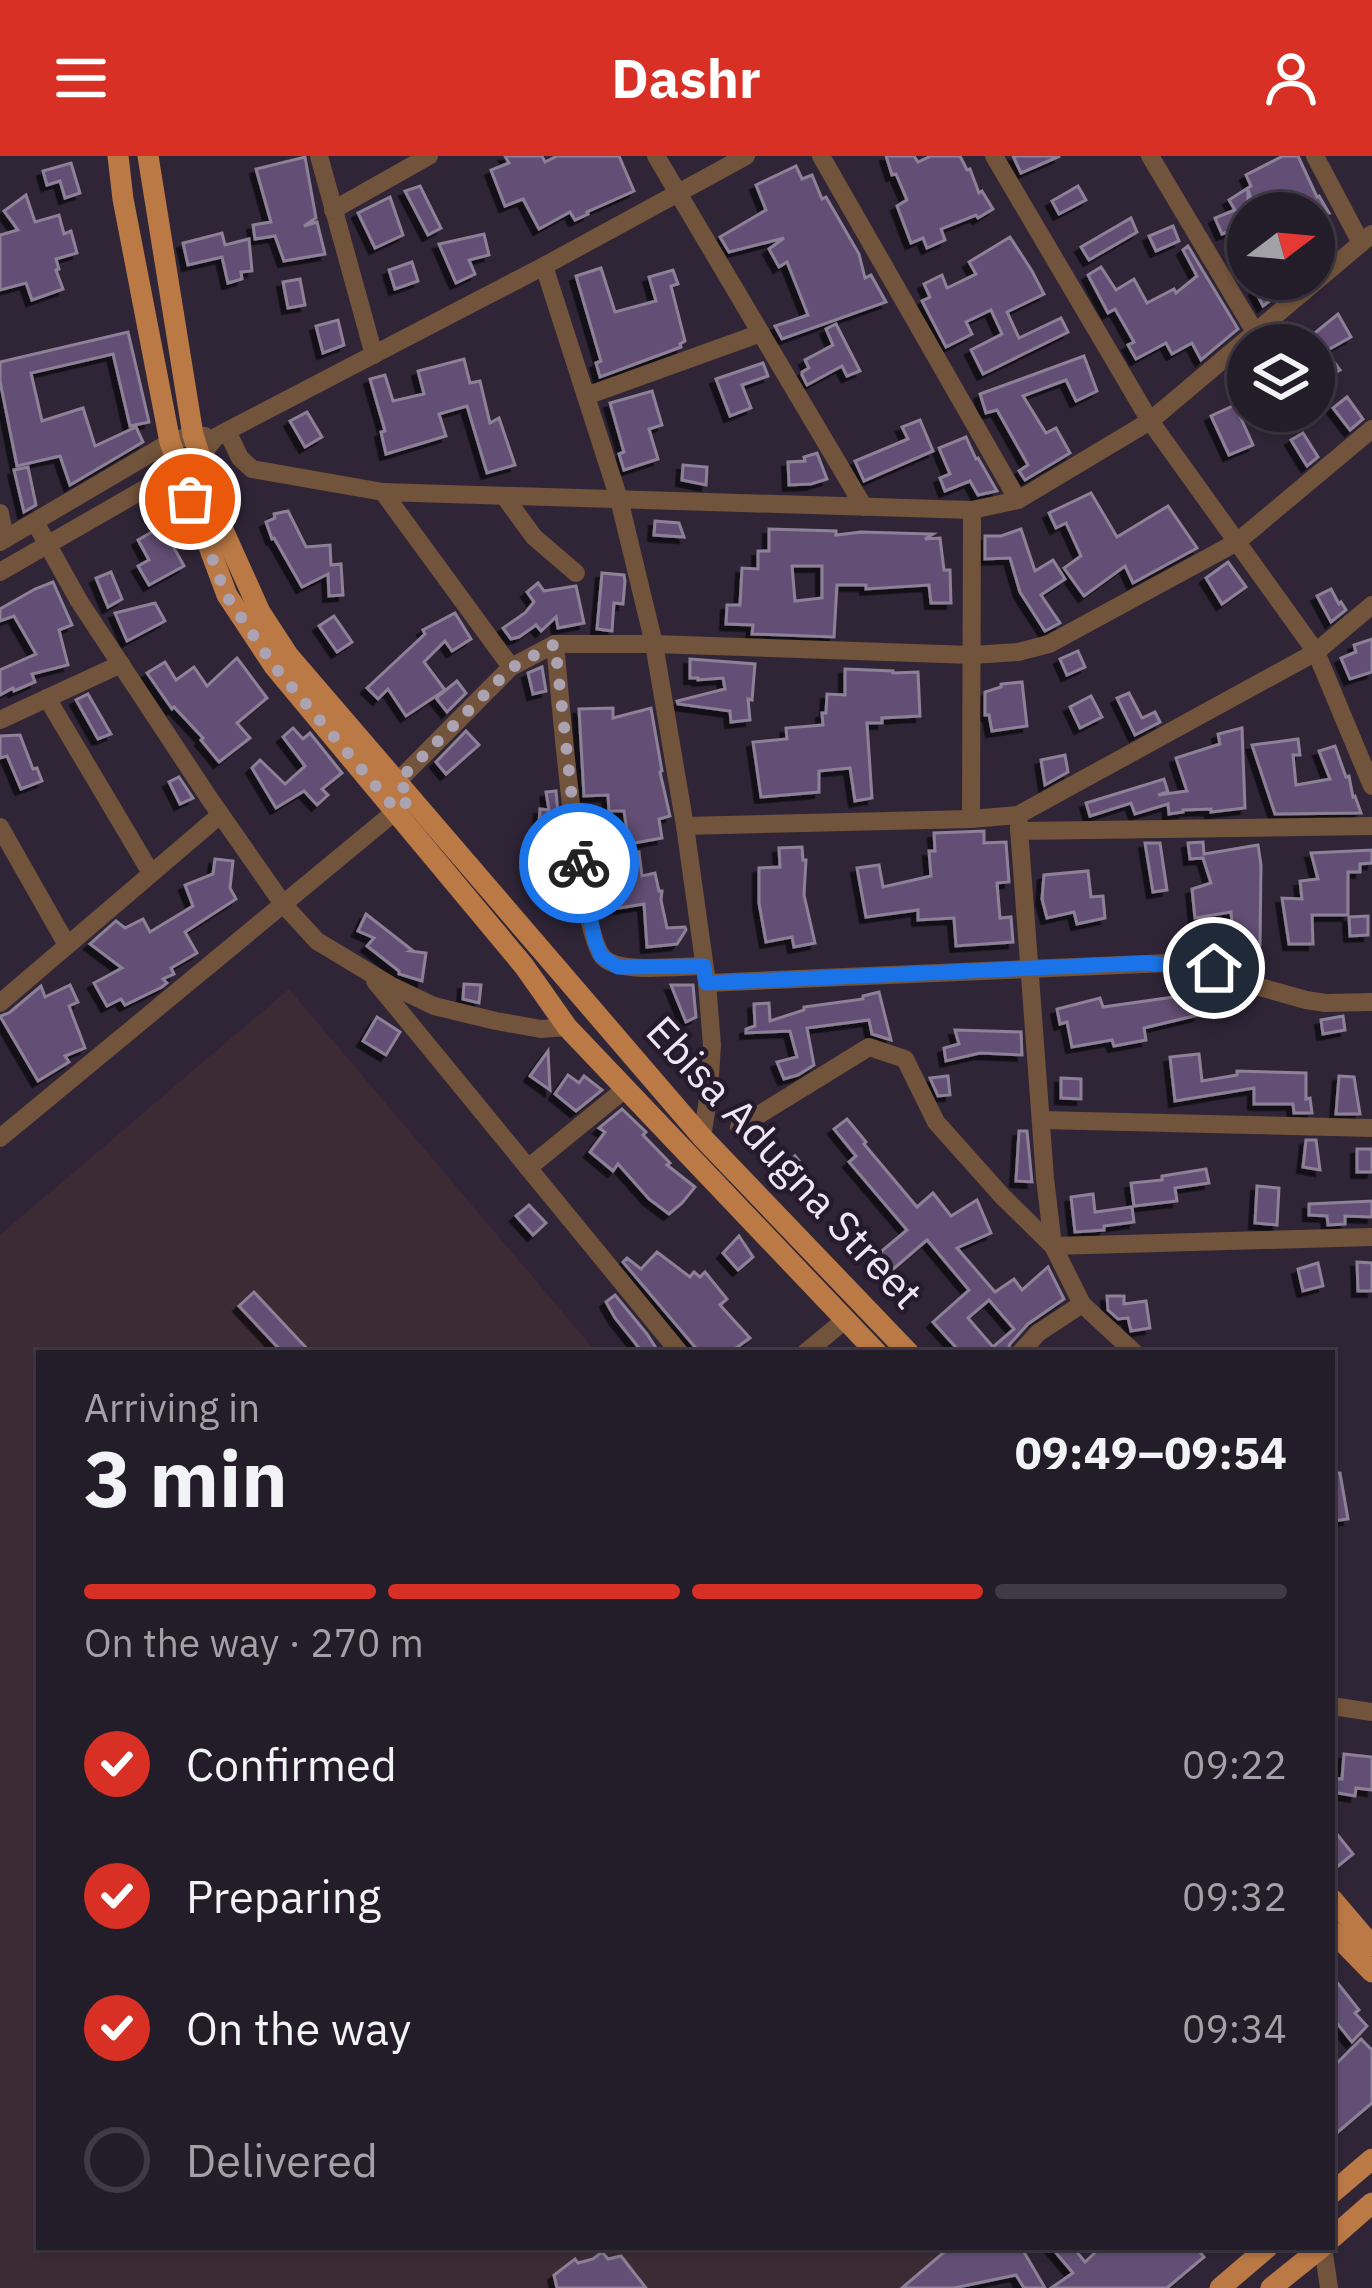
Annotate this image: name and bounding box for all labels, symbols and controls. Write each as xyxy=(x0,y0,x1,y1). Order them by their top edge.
text: Dashr xyxy=(611,43,761,113)
icon: menu xyxy=(48,45,114,111)
icon: person xyxy=(1258,45,1324,111)
north arrow xyxy=(1227,192,1335,300)
map controls xyxy=(1227,192,1335,432)
button: layers xyxy=(1227,324,1335,432)
pin xyxy=(139,448,241,550)
icon: bag xyxy=(157,466,223,532)
courier xyxy=(519,803,639,923)
icon: bike xyxy=(546,830,612,896)
pin xyxy=(1163,917,1265,1019)
icon: home xyxy=(1181,935,1247,1001)
street label: Ebisa Adugna Street xyxy=(635,1004,935,1320)
text: Arriving in xyxy=(84,1382,260,1433)
text: 09:49–09:54 xyxy=(1015,1423,1287,1481)
text: 3 min xyxy=(84,1427,288,1528)
text: On the way · 270 m xyxy=(84,1617,424,1668)
icon: check xyxy=(84,1731,150,1797)
text: Confirmed xyxy=(186,1735,397,1793)
text: 09:22 xyxy=(1182,1739,1287,1790)
icon: check xyxy=(84,1863,150,1929)
text: Preparing xyxy=(186,1867,381,1925)
text: 09:32 xyxy=(1182,1871,1287,1922)
icon: check xyxy=(84,1995,150,2061)
text: On the way xyxy=(186,1999,411,2057)
text: 09:34 xyxy=(1182,2003,1287,2054)
text: Delivered xyxy=(186,2131,378,2189)

